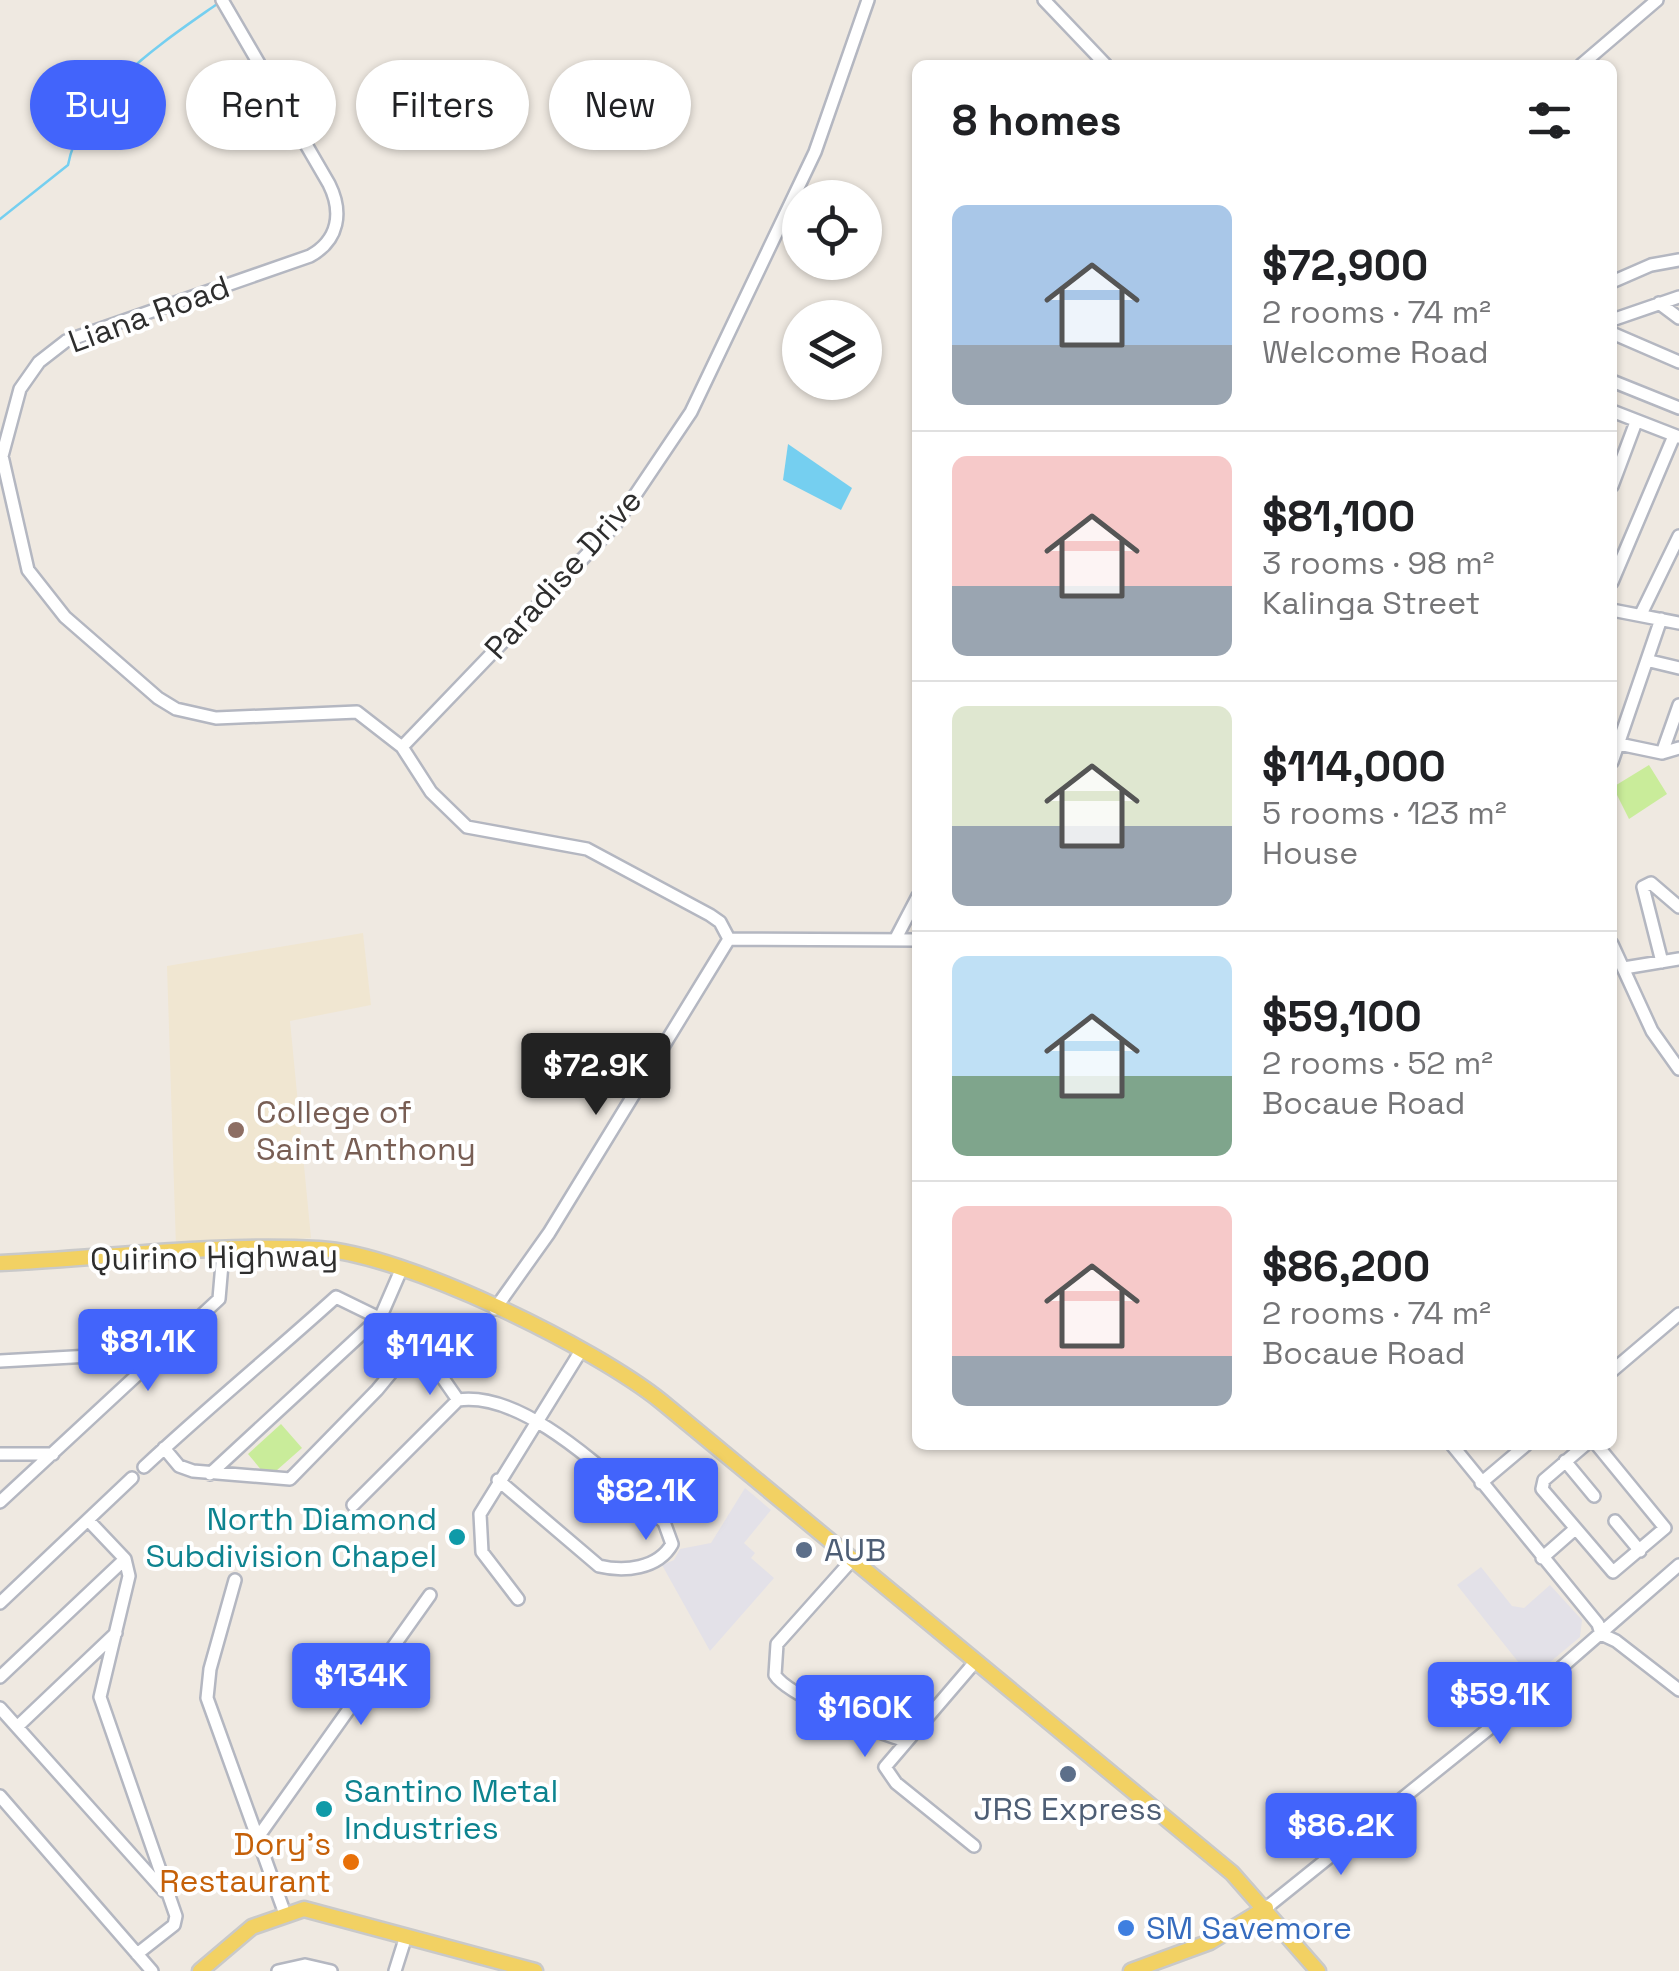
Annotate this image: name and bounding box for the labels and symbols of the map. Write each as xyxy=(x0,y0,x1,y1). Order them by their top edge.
street label: Liana Road xyxy=(63,266,235,362)
street label: Paradise Drive xyxy=(476,480,650,668)
pin: $72.9K xyxy=(515,1033,677,1118)
place label: College of Saint Anthony xyxy=(256,1092,476,1169)
marker: College of Saint Anthony xyxy=(225,1119,247,1141)
street label: Quirino Highway xyxy=(90,1235,338,1279)
pin: $81.1K xyxy=(67,1309,229,1394)
pin: $114K xyxy=(360,1313,500,1398)
pin: $82.1K xyxy=(565,1458,727,1543)
place label: North Diamond Subdivision Chapel xyxy=(145,1499,437,1576)
marker: North Diamond Subdivision Chapel xyxy=(446,1526,468,1548)
place label: AUB xyxy=(824,1530,886,1570)
marker: AUB xyxy=(793,1539,815,1561)
pin: $134K xyxy=(291,1643,431,1728)
pin: $59.1K xyxy=(1419,1662,1581,1747)
pin: $160K xyxy=(795,1675,935,1760)
marker: JRS Express xyxy=(1057,1763,1079,1785)
place label: Santino Metal Industries xyxy=(344,1771,558,1848)
place label: JRS Express xyxy=(974,1789,1162,1829)
pin: $86.2K xyxy=(1260,1793,1422,1878)
marker: Santino Metal Industries xyxy=(313,1798,335,1820)
place label: Dory's Restaurant xyxy=(159,1824,331,1901)
marker: Dory's Restaurant xyxy=(340,1851,362,1873)
place label: SM Savemore xyxy=(1146,1908,1352,1948)
marker: SM Savemore xyxy=(1115,1917,1137,1939)

